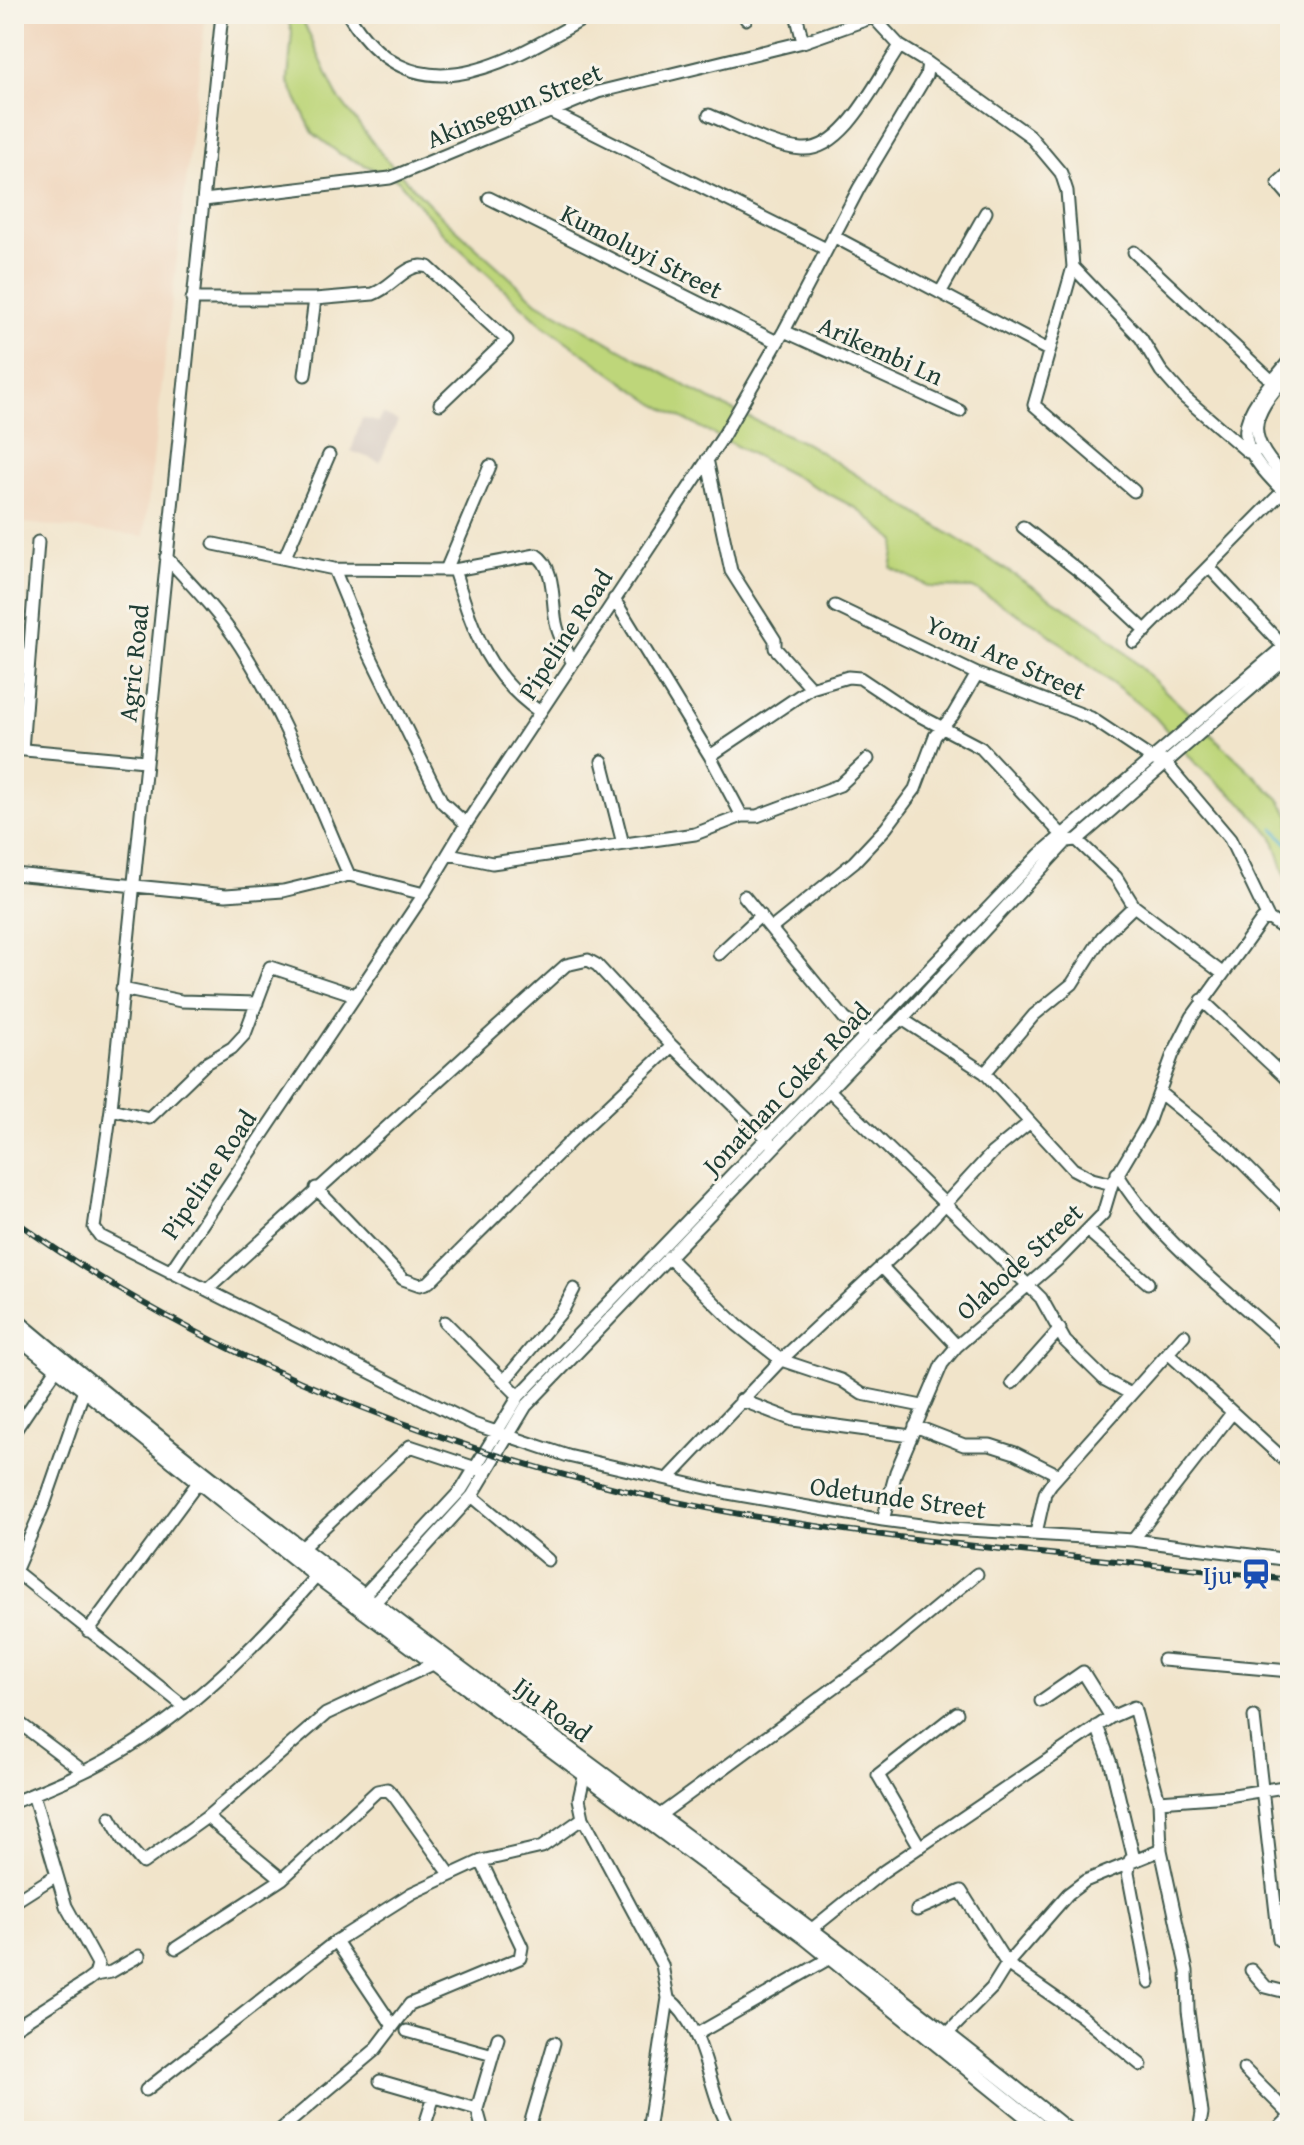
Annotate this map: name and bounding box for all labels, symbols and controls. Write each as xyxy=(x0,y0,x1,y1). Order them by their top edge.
street label: Akinsegun Street xyxy=(420,52,608,158)
street label: Kumoluyi Street xyxy=(554,193,730,309)
street label: Arikembi Ln xyxy=(812,305,950,395)
street label: Pipeline Road xyxy=(508,561,622,707)
street label: Agric Road xyxy=(107,602,159,724)
street label: Yomi Are Street xyxy=(920,604,1092,710)
street label: Jonathan Coker Road xyxy=(691,992,879,1186)
street label: Pipeline Road xyxy=(150,1101,266,1247)
street label: Olabode Street xyxy=(947,1193,1091,1329)
street label: Odetunde Street xyxy=(808,1465,988,1529)
place label: Iju xyxy=(1203,1555,1232,1594)
station icon: Iju xyxy=(1239,1557,1273,1591)
street label: Iju Road xyxy=(506,1667,600,1751)

